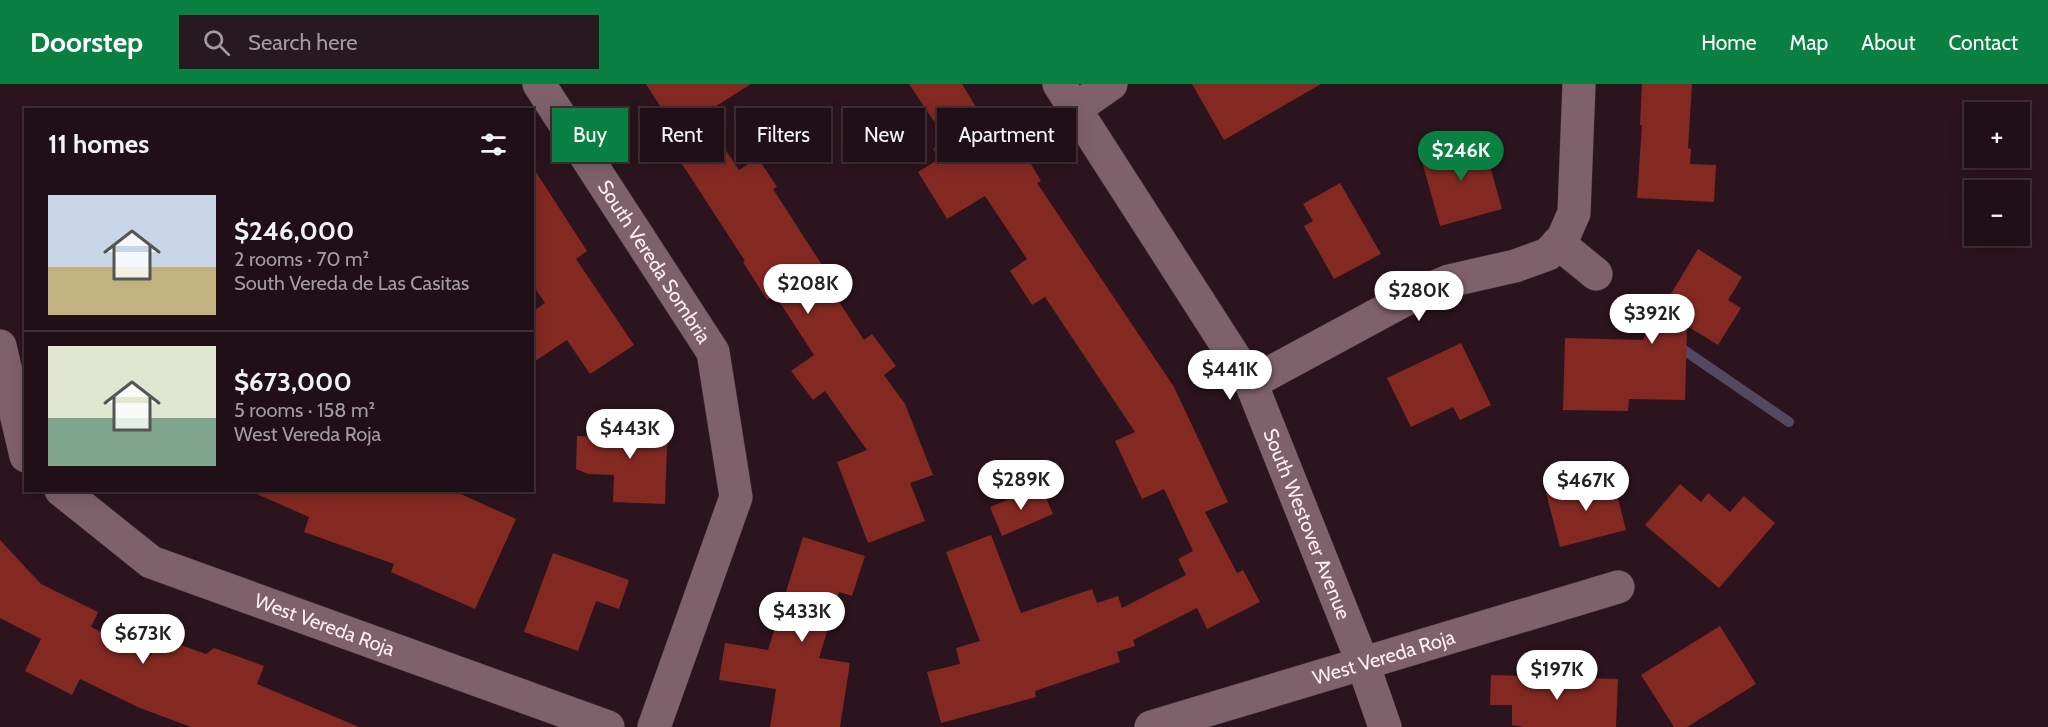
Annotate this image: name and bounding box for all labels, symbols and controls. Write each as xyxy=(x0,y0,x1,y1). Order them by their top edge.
search box xyxy=(179,15,599,69)
text: Doorstep xyxy=(30,25,143,59)
icon: search xyxy=(200,26,233,59)
text: Search here xyxy=(248,29,357,56)
text: Home xyxy=(1701,30,1757,55)
text: Map xyxy=(1790,30,1828,55)
text: About xyxy=(1861,30,1915,55)
text: Contact xyxy=(1948,30,2018,55)
map controls xyxy=(1964,102,2030,246)
button: + xyxy=(1964,102,2030,168)
chip: Buy xyxy=(552,108,628,162)
chip: Rent xyxy=(640,108,724,162)
chip: Filters xyxy=(736,108,831,162)
chip: New xyxy=(843,108,925,162)
chip: Apartment xyxy=(937,108,1076,162)
text: 11 homes xyxy=(48,128,149,160)
icon: filters xyxy=(477,128,510,161)
pin: $246K xyxy=(1419,131,1503,182)
text: $246K xyxy=(1432,138,1490,162)
street label: South Vereda Sombria xyxy=(593,176,716,348)
button: − xyxy=(1964,180,2030,246)
text: $246,000 xyxy=(234,215,354,247)
icon: home xyxy=(96,219,168,291)
text: 2 rooms · 70 m² xyxy=(234,247,369,271)
pin: $208K xyxy=(766,264,850,315)
text: South Vereda de Las Casitas xyxy=(234,271,469,295)
text: $208K xyxy=(778,271,838,295)
pin: $280K xyxy=(1377,271,1461,322)
text: $280K xyxy=(1389,278,1449,302)
pin: $392K xyxy=(1610,294,1694,345)
text: $392K xyxy=(1624,301,1680,325)
pin: $441K xyxy=(1188,350,1272,401)
text: $441K xyxy=(1202,357,1258,381)
text: $673,000 xyxy=(234,366,352,398)
icon: home xyxy=(96,370,168,442)
text: 5 rooms · 158 m² xyxy=(234,398,375,422)
pin: $443K xyxy=(588,409,672,460)
text: $443K xyxy=(600,416,660,440)
text: West Vereda Roja xyxy=(234,422,381,446)
street label: South Westover Avenue xyxy=(1258,425,1356,623)
pin: $289K xyxy=(979,460,1063,511)
pin: $467K xyxy=(1544,461,1628,512)
text: $289K xyxy=(992,467,1050,491)
text: $467K xyxy=(1557,468,1615,492)
street label: West Vereda Roja xyxy=(251,588,398,661)
pin: $433K xyxy=(760,592,844,643)
text: $433K xyxy=(773,599,831,623)
pin: $673K xyxy=(101,614,185,665)
text: $673K xyxy=(115,621,171,645)
street label: West Vereda Roja xyxy=(1310,624,1458,690)
pin: $197K xyxy=(1515,650,1599,701)
text: $197K xyxy=(1531,657,1583,681)

